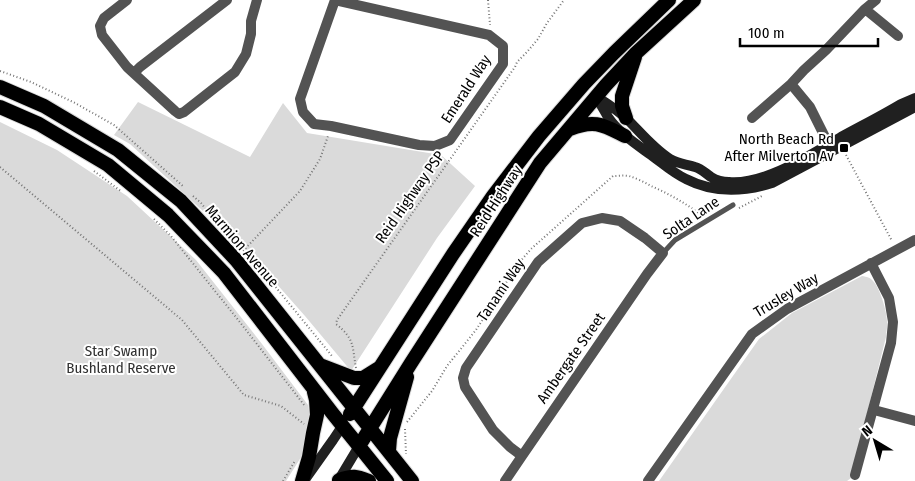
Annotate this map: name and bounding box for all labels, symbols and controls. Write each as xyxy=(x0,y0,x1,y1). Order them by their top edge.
scale bar xyxy=(740,15,878,47)
text: 100 m xyxy=(748,24,785,42)
street label: Emerald Way xyxy=(437,51,495,127)
place label: North Beach Rd After Milverton Av xyxy=(725,130,834,165)
marker: North Beach Rd After Milverton Av xyxy=(838,142,850,154)
street label: Reid Highway PSP xyxy=(372,147,449,247)
street label: Reid Highway xyxy=(466,161,526,240)
street label: Solta Lane xyxy=(659,193,723,243)
street label: Marmion Avenue xyxy=(201,201,283,291)
street label: Tanami Way xyxy=(473,255,529,325)
street label: Trusley Way xyxy=(750,269,822,321)
street label: Ambergate Street xyxy=(533,309,609,407)
park label: Star Swamp Bushland Reserve xyxy=(66,342,176,377)
north arrow xyxy=(850,416,900,466)
text: N xyxy=(859,422,876,440)

